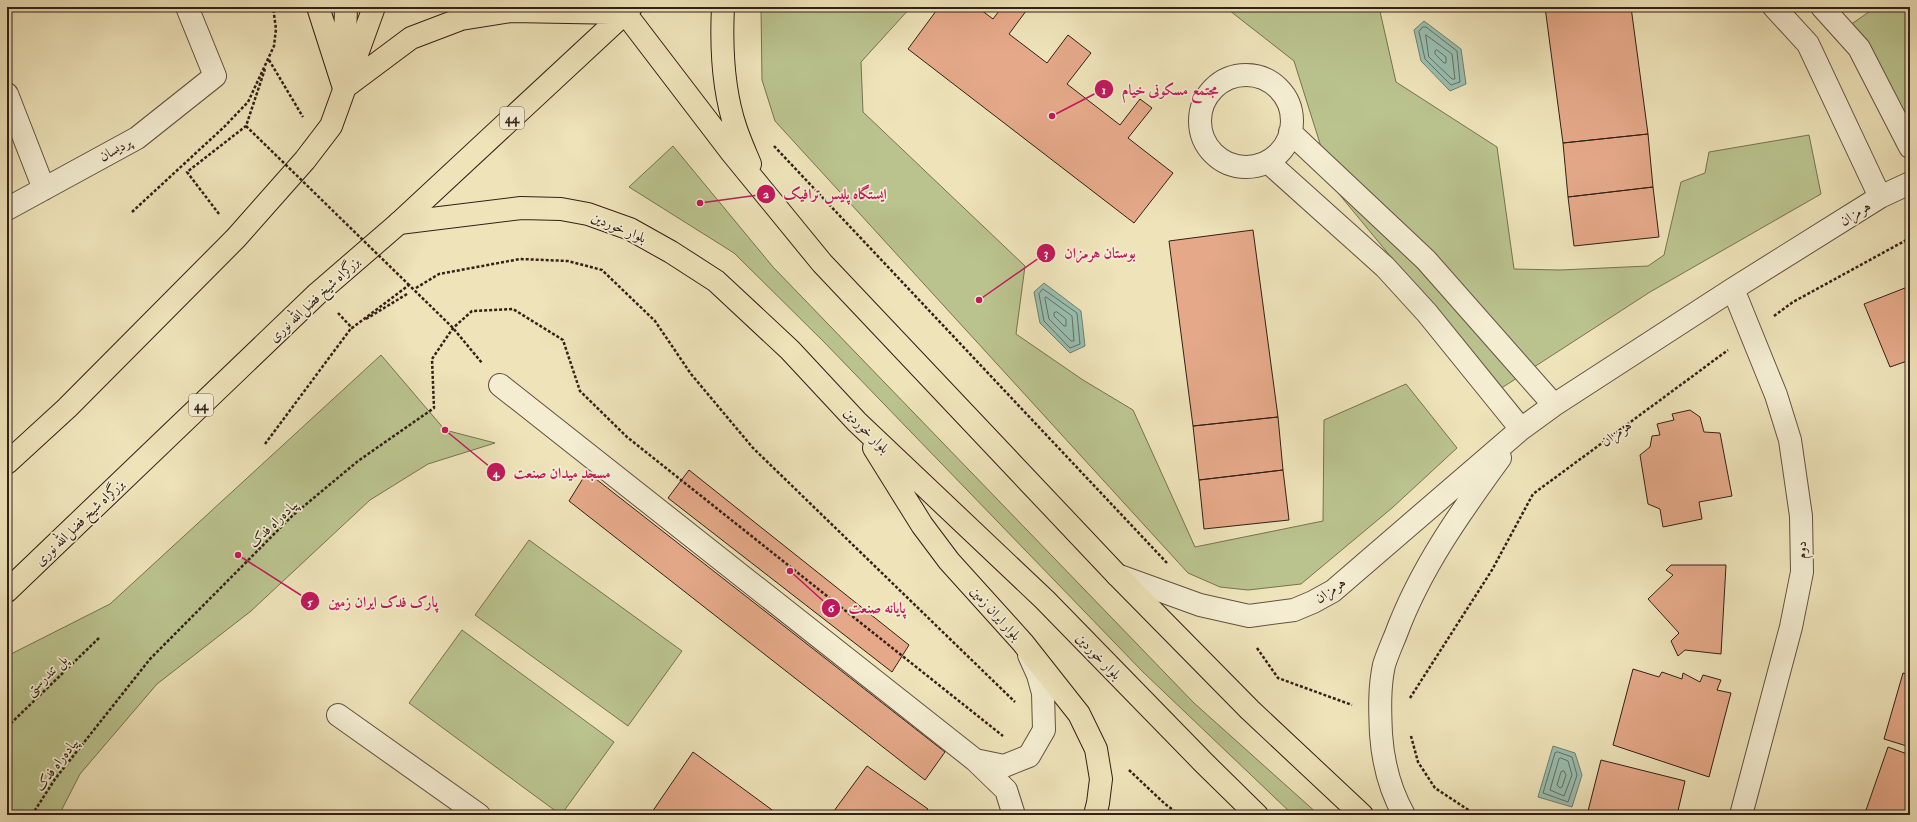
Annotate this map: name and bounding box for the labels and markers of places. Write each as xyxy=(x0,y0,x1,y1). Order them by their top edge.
callout: مجتمع مسکونی خیام xyxy=(1094,76,1227,103)
callout: ایستگاه پلیس ترافیک xyxy=(756,180,895,207)
callout: بوستان هرمزان xyxy=(1036,240,1144,267)
callout: مسجد میدان صنعت xyxy=(486,459,619,486)
callout: پارک فدک ایران زمین xyxy=(300,588,445,615)
callout: پایانه صنعت xyxy=(821,595,914,622)

